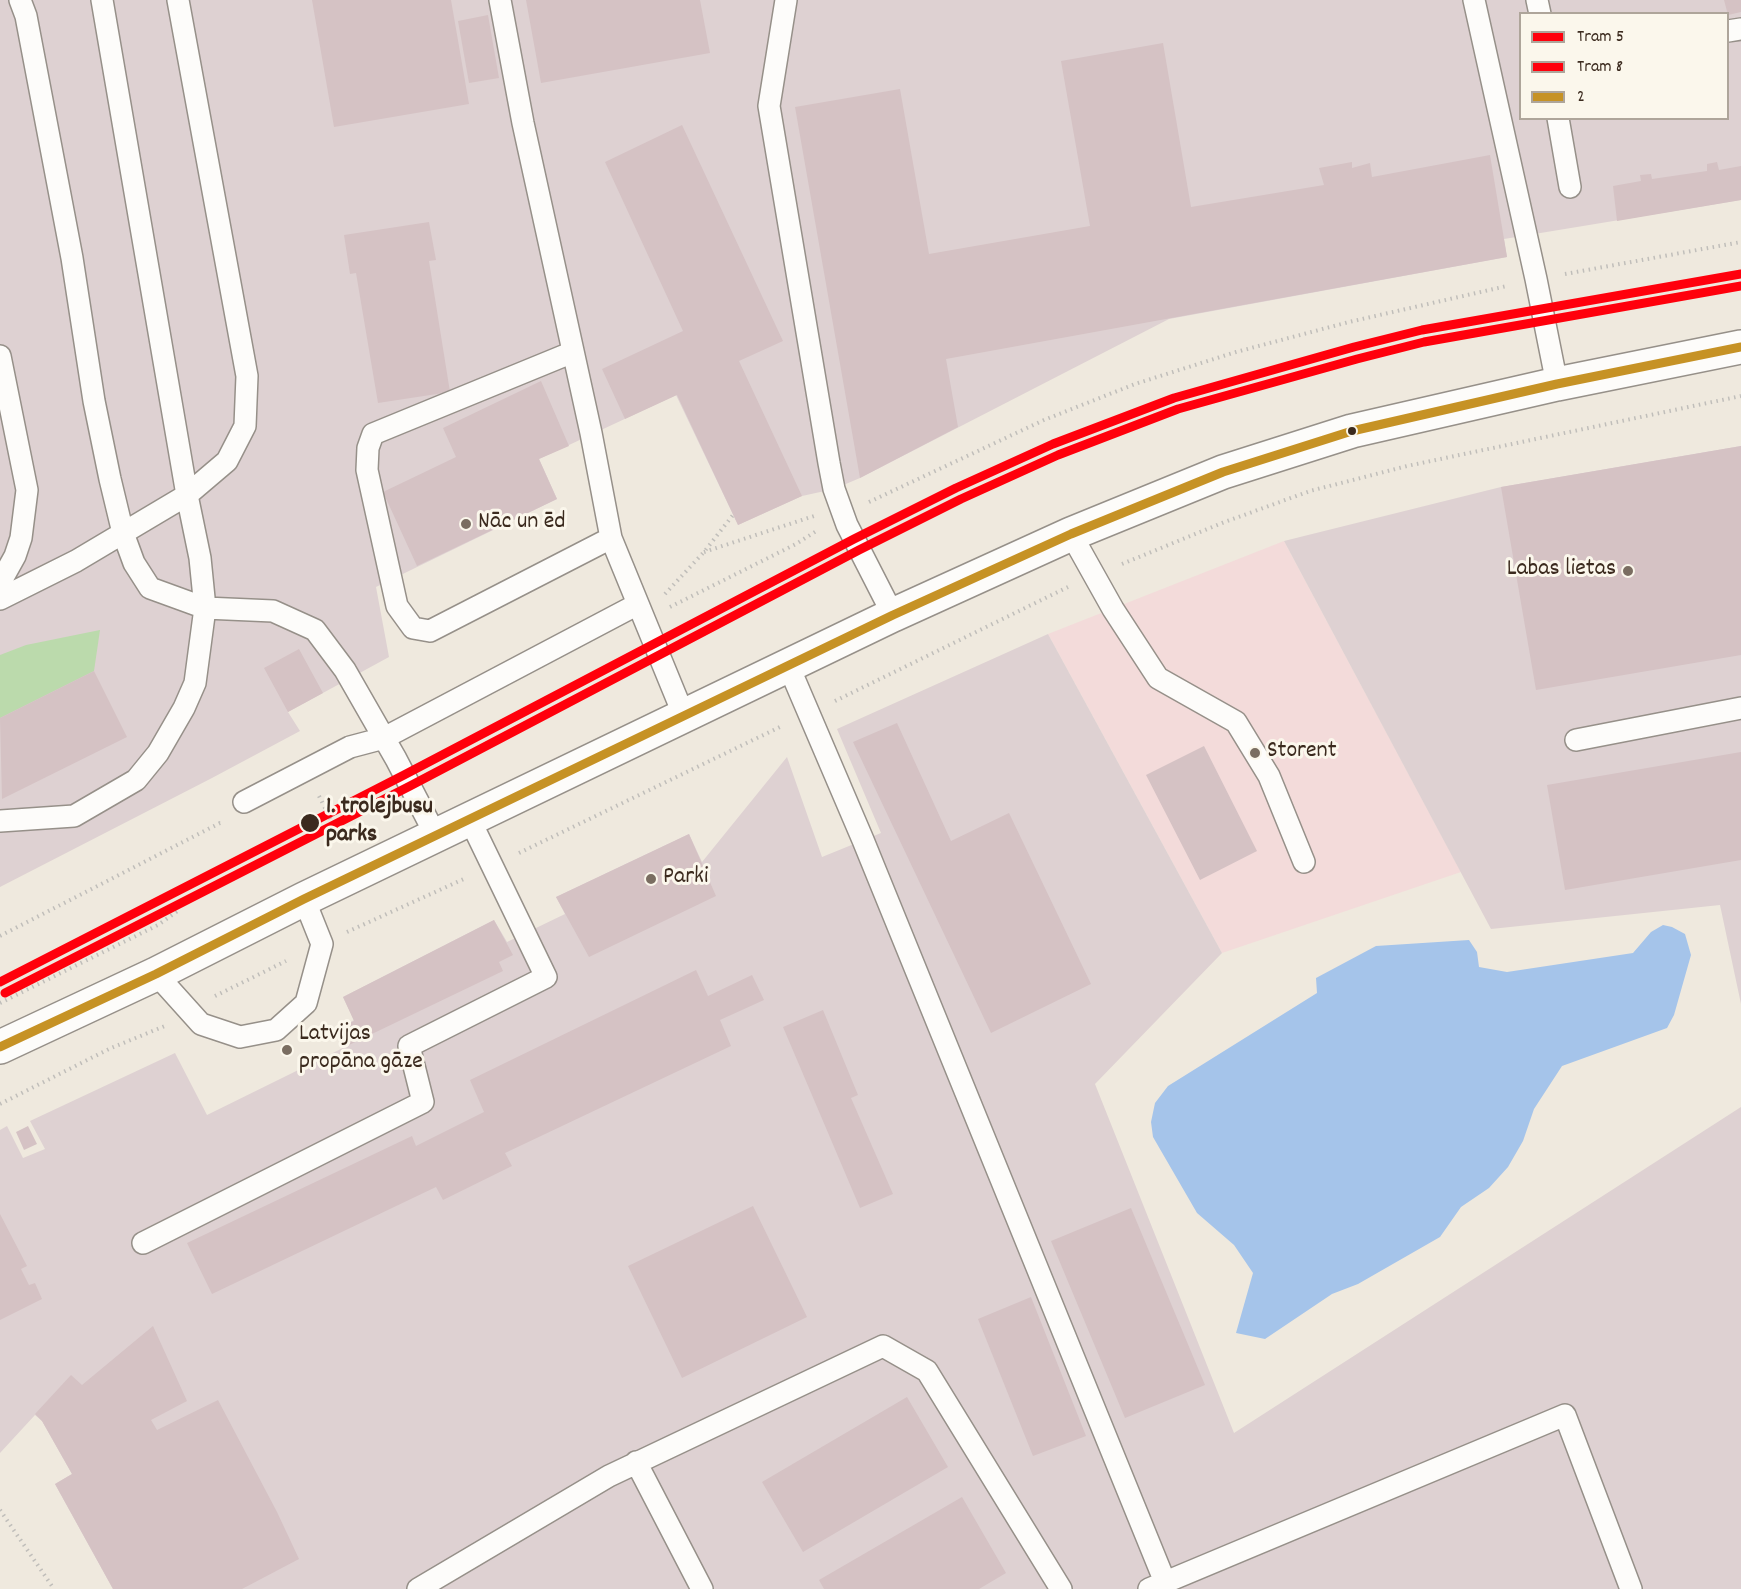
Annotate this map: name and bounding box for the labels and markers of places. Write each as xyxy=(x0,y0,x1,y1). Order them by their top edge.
unlabelled marker xyxy=(1346,425,1358,437)
place label: Nāc un ēd xyxy=(478,510,566,538)
marker: Nāc un ēd xyxy=(459,517,473,531)
place label: Labas lietas xyxy=(1507,557,1616,585)
marker: Labas lietas xyxy=(1621,564,1635,578)
place label: Storent xyxy=(1267,739,1337,767)
marker: Storent xyxy=(1248,746,1262,760)
place label: 1. trolejbusu parks xyxy=(326,795,433,851)
marker: 1. trolejbusu parks xyxy=(299,812,321,834)
place label: Parki xyxy=(663,865,708,893)
marker: Parki xyxy=(644,872,658,886)
place label: Latvijas propāna gāze xyxy=(299,1022,423,1078)
marker: Latvijas propāna gāze xyxy=(280,1043,294,1057)

